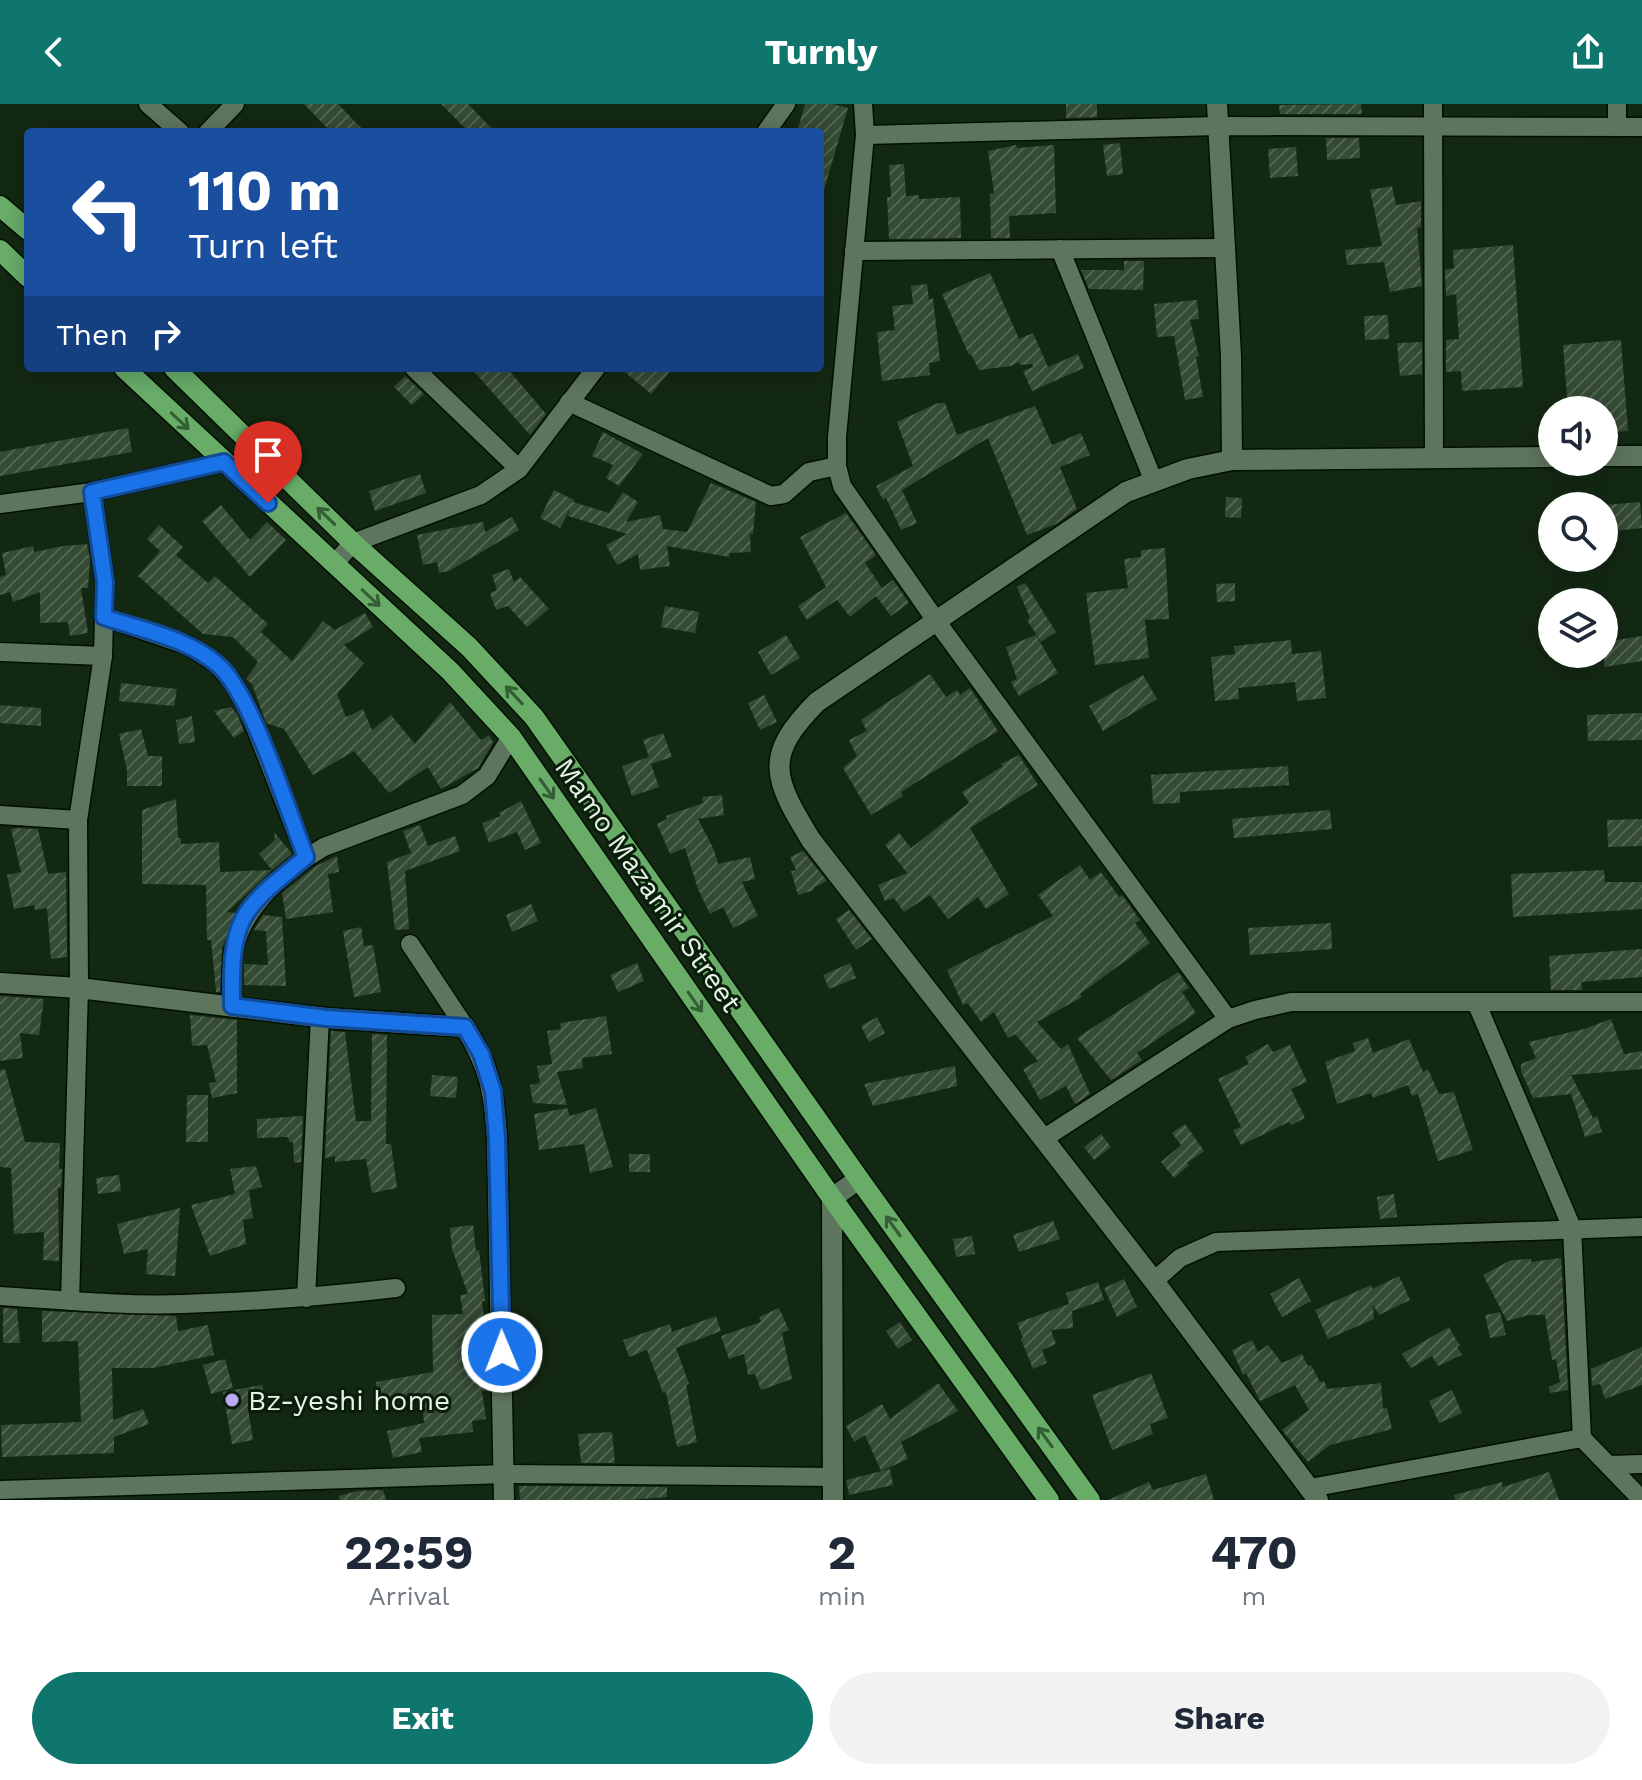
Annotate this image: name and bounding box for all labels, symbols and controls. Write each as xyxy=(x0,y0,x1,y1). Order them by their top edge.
icon: back xyxy=(32,30,76,74)
icon: share xyxy=(1566,30,1610,74)
text: Turnly xyxy=(765,31,877,73)
text: 110 m xyxy=(188,158,341,224)
icon: left xyxy=(56,160,160,264)
text: Turn left xyxy=(188,225,338,267)
icon: right xyxy=(144,312,188,356)
text: Then xyxy=(56,317,128,352)
map controls xyxy=(1538,396,1618,668)
button: sound xyxy=(1538,396,1618,476)
one-way arrow xyxy=(170,412,190,430)
pin xyxy=(234,421,302,503)
icon: arrive xyxy=(246,433,290,477)
button: search xyxy=(1538,492,1618,572)
one-way arrow xyxy=(316,508,336,526)
button: layers xyxy=(1538,588,1618,668)
one-way arrow xyxy=(361,589,381,608)
one-way arrow xyxy=(505,686,523,706)
street label: Mamo Mazamir Street xyxy=(548,752,748,1018)
one-way arrow xyxy=(539,777,555,799)
one-way arrow xyxy=(686,991,703,1012)
one-way arrow xyxy=(884,1215,901,1237)
position arrow xyxy=(460,1310,544,1394)
place label: Bz-yeshi home xyxy=(248,1384,450,1417)
marker: Bz-yeshi home xyxy=(223,1391,241,1409)
one-way arrow xyxy=(1036,1426,1053,1448)
text: 22:59 xyxy=(344,1524,474,1581)
text: 2 xyxy=(828,1524,856,1581)
text: 470 xyxy=(1210,1524,1298,1581)
text: Arrival xyxy=(368,1581,450,1611)
text: min xyxy=(818,1581,866,1611)
text: m xyxy=(1241,1581,1266,1611)
button: Exit xyxy=(32,1672,813,1764)
button: Share xyxy=(829,1672,1610,1764)

